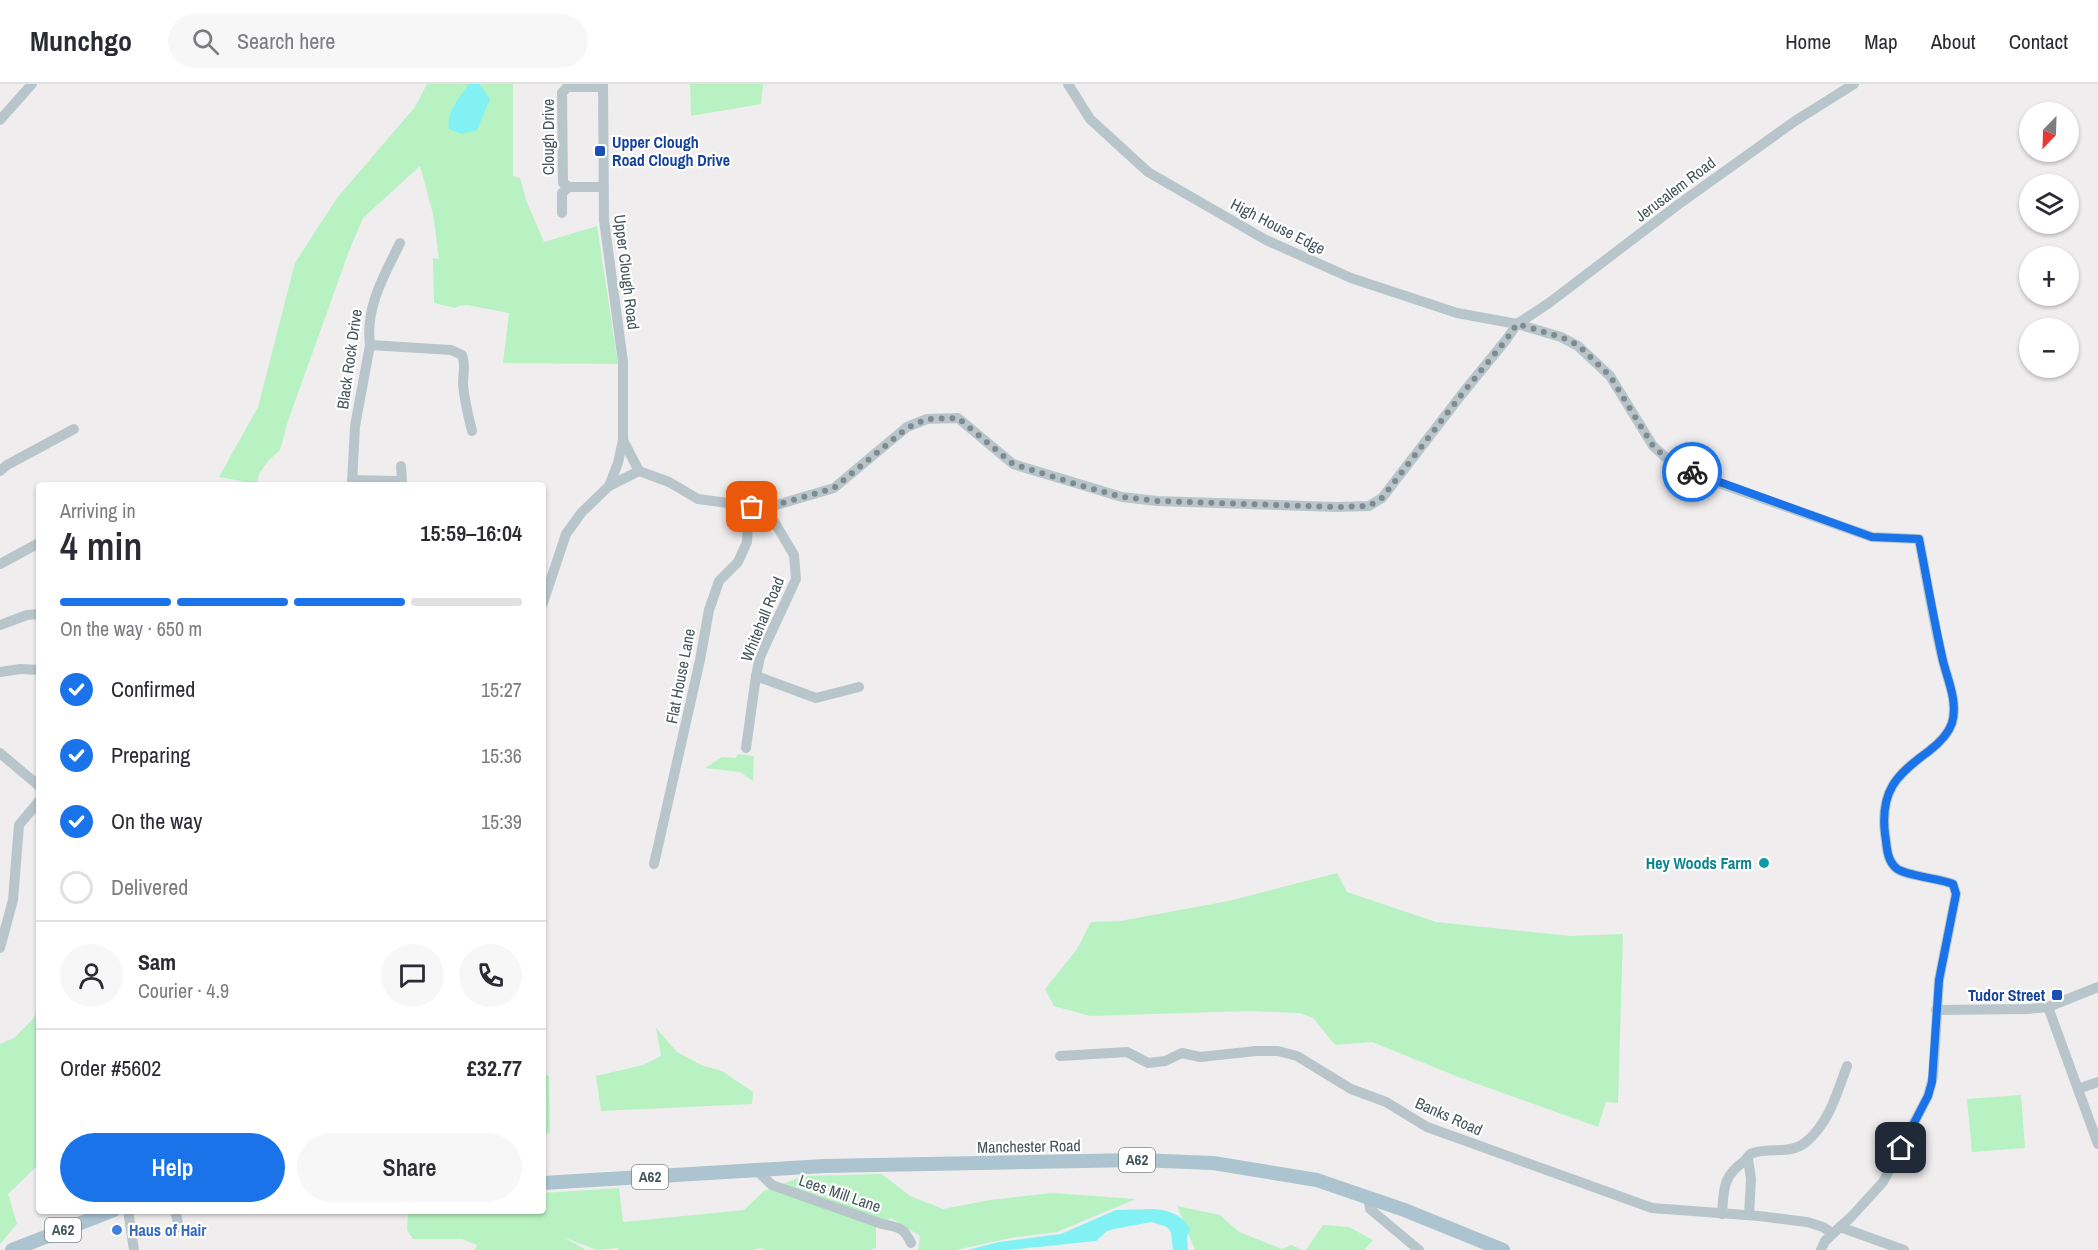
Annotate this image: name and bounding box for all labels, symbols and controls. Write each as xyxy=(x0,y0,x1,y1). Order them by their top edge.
search box xyxy=(168,14,588,68)
text: Munchgo xyxy=(30,22,132,60)
icon: search xyxy=(189,25,222,58)
text: Search here xyxy=(237,26,335,56)
text: Home xyxy=(1785,27,1831,56)
text: Map xyxy=(1864,27,1898,56)
text: About xyxy=(1931,27,1976,56)
text: Contact xyxy=(2009,27,2068,56)
street label: Clough Drive xyxy=(537,99,559,175)
north arrow xyxy=(2019,102,2079,162)
map controls xyxy=(2019,102,2079,378)
place label: Upper Clough Road Clough Drive xyxy=(612,131,730,171)
marker: Upper Clough Road Clough Drive xyxy=(593,144,607,158)
street label: Jerusalem Road xyxy=(1630,151,1720,227)
button: layers xyxy=(2019,174,2079,234)
street label: High House Edge xyxy=(1227,193,1329,259)
street label: Upper Clough Road xyxy=(609,213,645,331)
button: + xyxy=(2019,246,2079,306)
street label: Black Rock Drive xyxy=(331,308,367,410)
button: − xyxy=(2019,318,2079,378)
courier xyxy=(1662,442,1722,502)
icon: bike xyxy=(1676,456,1709,489)
pin xyxy=(726,481,777,532)
icon: bag xyxy=(735,490,768,523)
text: Arriving in xyxy=(60,497,136,524)
text: 15:59–16:04 xyxy=(420,518,522,548)
text: 4 min xyxy=(60,520,142,572)
street label: Whitehall Road xyxy=(735,573,789,665)
text: On the way · 650 m xyxy=(60,615,202,642)
street label: Flat House Lane xyxy=(660,627,700,725)
icon: check xyxy=(60,673,93,706)
text: Confirmed xyxy=(111,674,195,704)
text: 15:27 xyxy=(481,676,522,703)
icon: check xyxy=(60,739,93,772)
text: Preparing xyxy=(111,740,190,770)
text: 15:36 xyxy=(481,742,522,769)
icon: check xyxy=(60,805,93,838)
text: On the way xyxy=(111,806,202,836)
text: 15:39 xyxy=(481,808,522,835)
place label: Hey Woods Farm xyxy=(1646,852,1752,874)
marker: Hey Woods Farm xyxy=(1757,856,1771,870)
text: Delivered xyxy=(111,872,188,902)
button: person xyxy=(60,944,123,1007)
button: chat xyxy=(381,944,444,1007)
button: phone xyxy=(459,944,522,1007)
text: Sam xyxy=(138,947,176,977)
text: Courier · 4.9 xyxy=(138,977,229,1004)
place label: Tudor Street xyxy=(1968,984,2046,1006)
marker: Tudor Street xyxy=(2050,988,2064,1002)
text: Order #5602 xyxy=(60,1053,161,1083)
text: £32.77 xyxy=(467,1053,522,1083)
street label: Banks Road xyxy=(1412,1091,1486,1141)
pin xyxy=(1875,1122,1926,1173)
icon: home xyxy=(1884,1131,1917,1164)
button: Help xyxy=(60,1133,285,1202)
button: Share xyxy=(297,1133,522,1202)
street label: Manchester Road xyxy=(977,1134,1081,1158)
road number: A62 xyxy=(1119,1148,1155,1172)
road number: A62 xyxy=(632,1165,668,1189)
street label: Lees Mill Lane xyxy=(796,1169,884,1217)
road number: A62 xyxy=(45,1218,81,1242)
place label: Haus of Hair xyxy=(129,1219,207,1241)
marker: Haus of Hair xyxy=(110,1223,124,1237)

